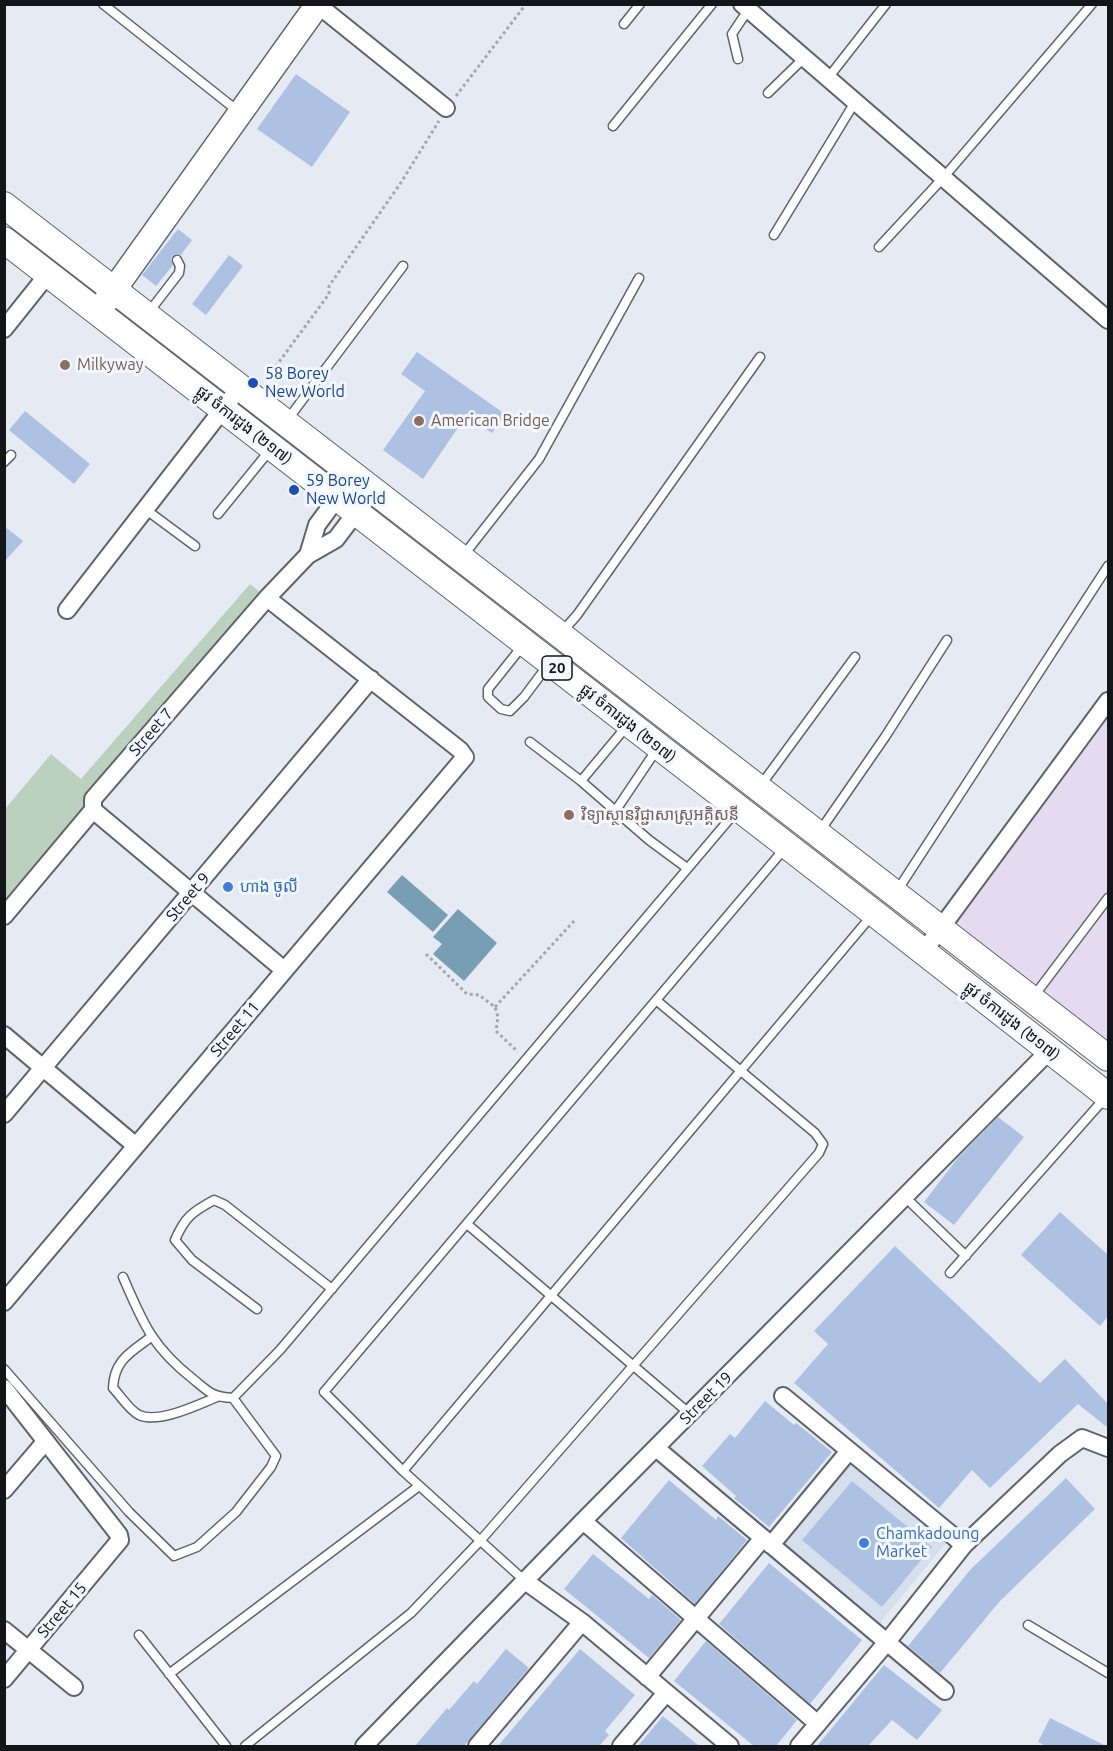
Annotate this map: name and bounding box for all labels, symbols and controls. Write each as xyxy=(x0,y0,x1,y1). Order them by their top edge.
place label: Milkyway xyxy=(77,355,143,375)
marker: Milkyway xyxy=(58,358,72,372)
place label: 58 Borey New World xyxy=(265,364,345,402)
marker: 58 Borey New World xyxy=(246,376,260,390)
street label: ផ្លូវ ចំការដូង (២១៧) xyxy=(192,381,296,469)
place label: American Bridge xyxy=(431,411,550,431)
marker: American Bridge xyxy=(412,414,426,428)
place label: 59 Borey New World xyxy=(306,471,386,509)
marker: 59 Borey New World xyxy=(287,483,301,497)
road number: 20 xyxy=(542,656,572,680)
street label: ផ្លូវ ចំការដូង (២១៧) xyxy=(576,679,680,767)
street label: Street 7 xyxy=(125,704,177,760)
place label: វិទ្យាស្ថានវិជ្ជាសាស្រ្តអគ្គិសនី xyxy=(581,805,739,825)
marker: វិទ្យាស្ថានវិជ្ជាសាស្រ្តអគ្គិសនី xyxy=(562,808,576,822)
street label: Street 9 xyxy=(162,869,214,925)
place label: ហាង ចូលី xyxy=(240,877,298,897)
marker: ហាង ចូលី xyxy=(221,880,235,894)
street label: ផ្លូវ ចំការដូង (២១៧) xyxy=(960,977,1064,1065)
street label: Street 11 xyxy=(206,997,264,1061)
street label: Street 19 xyxy=(676,1368,736,1428)
place label: Chamkadoung Market xyxy=(876,1524,979,1562)
marker: Chamkadoung Market xyxy=(857,1536,871,1550)
street label: Street 15 xyxy=(33,1578,91,1642)

